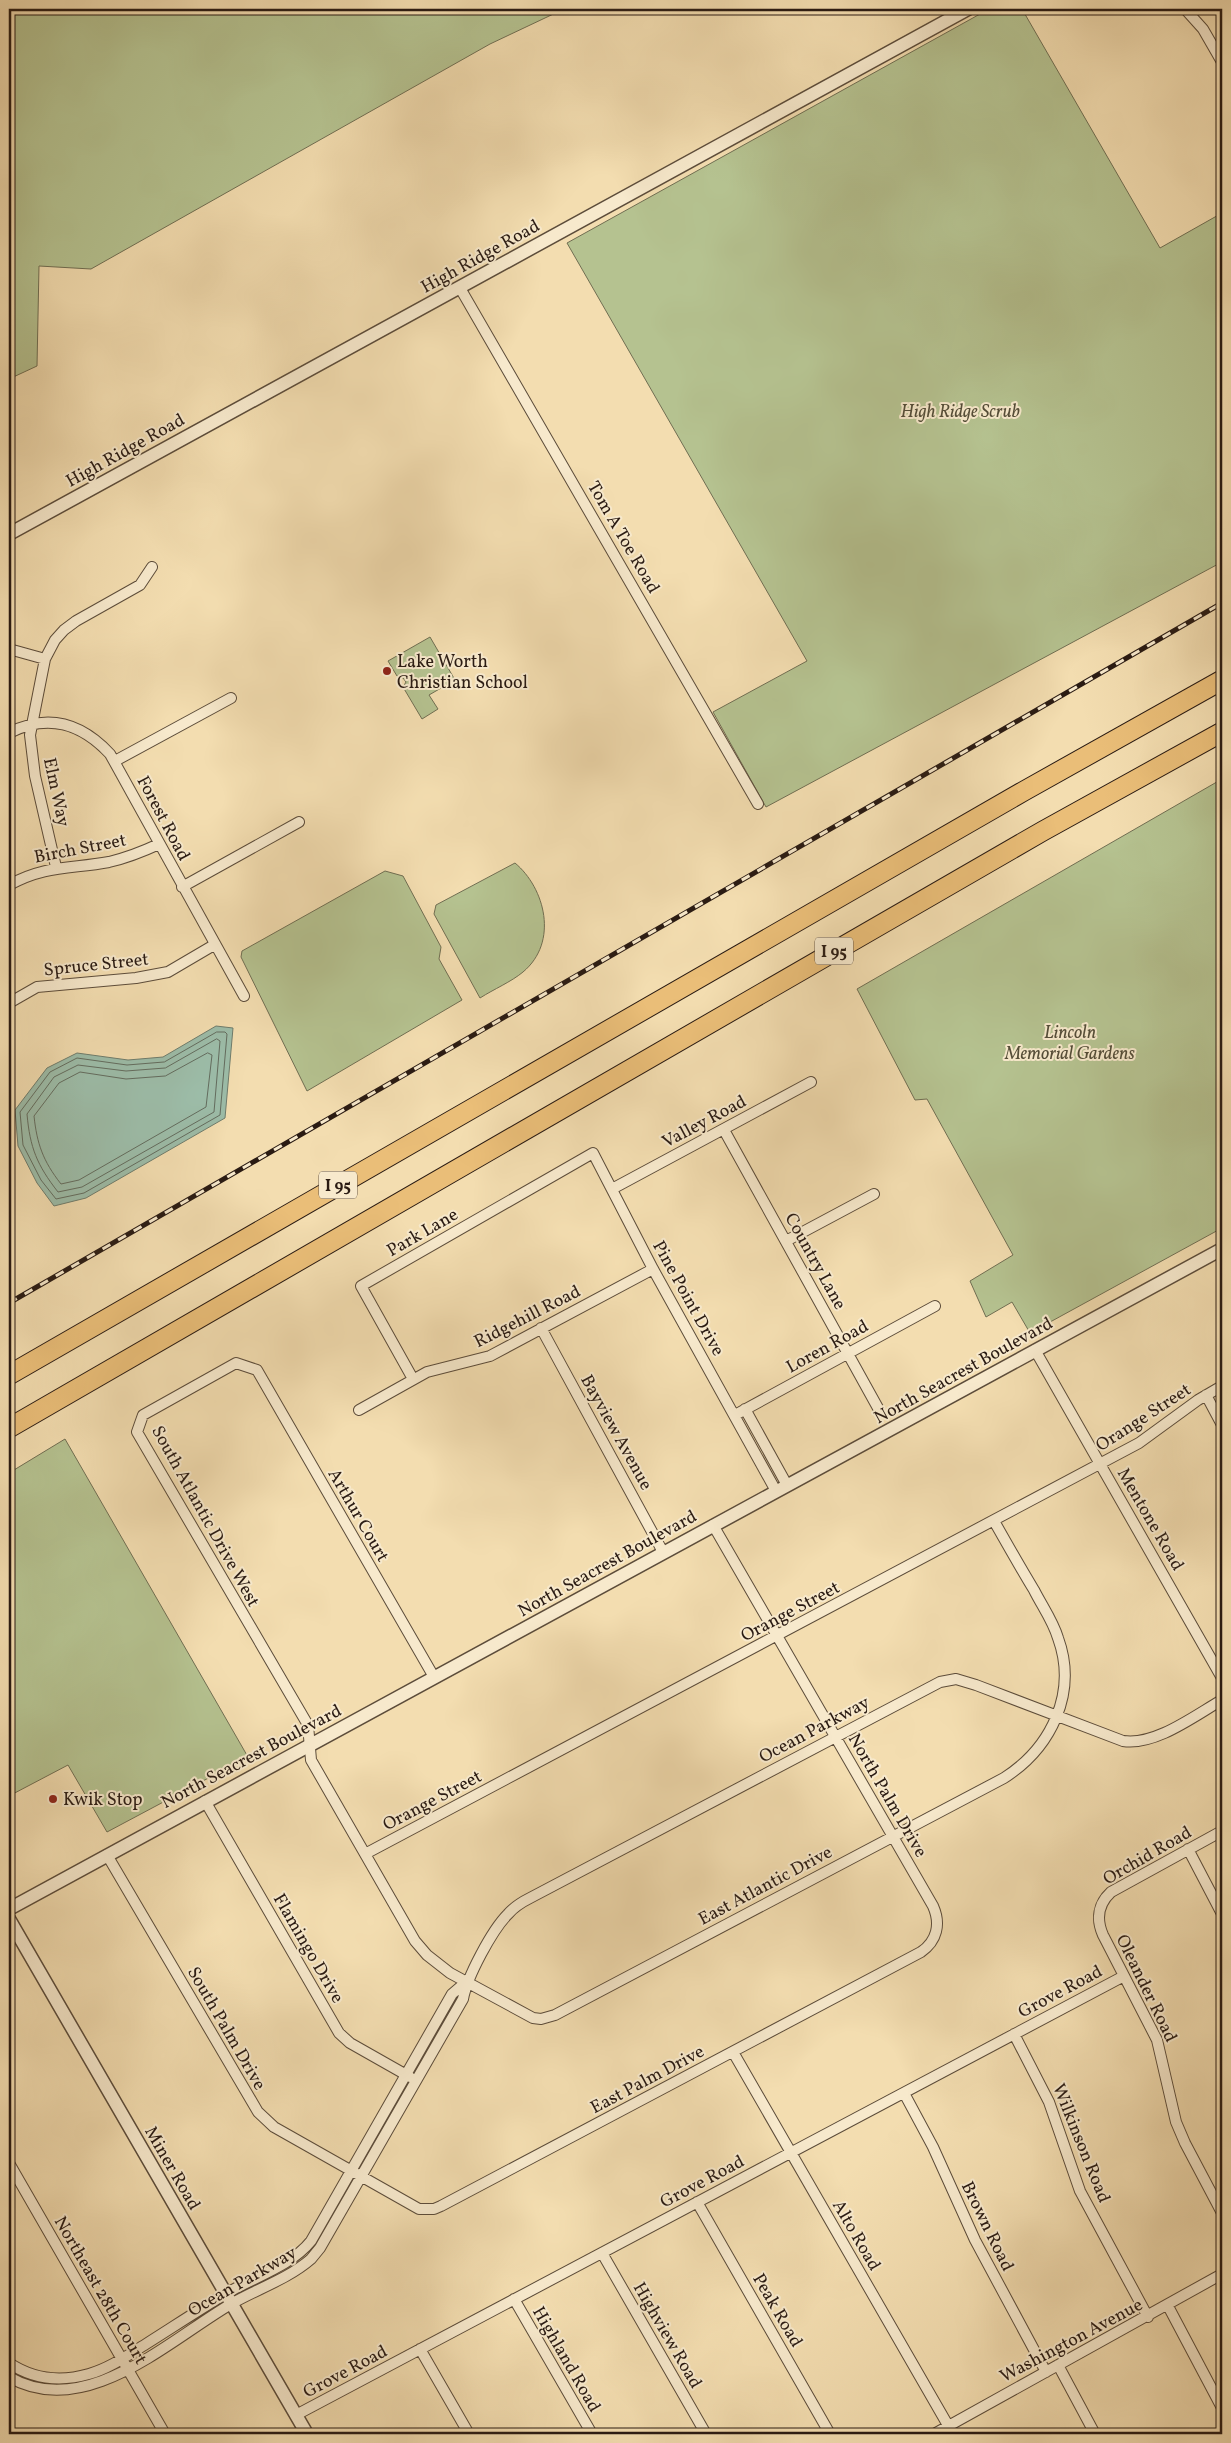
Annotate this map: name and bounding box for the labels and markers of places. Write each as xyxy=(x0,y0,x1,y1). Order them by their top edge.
place label: Lake Worth Christian School xyxy=(397,650,528,696)
marker: Lake Worth Christian School xyxy=(381,665,393,677)
place label: Kwik Stop xyxy=(63,1788,143,1813)
marker: Kwik Stop xyxy=(47,1793,59,1805)

